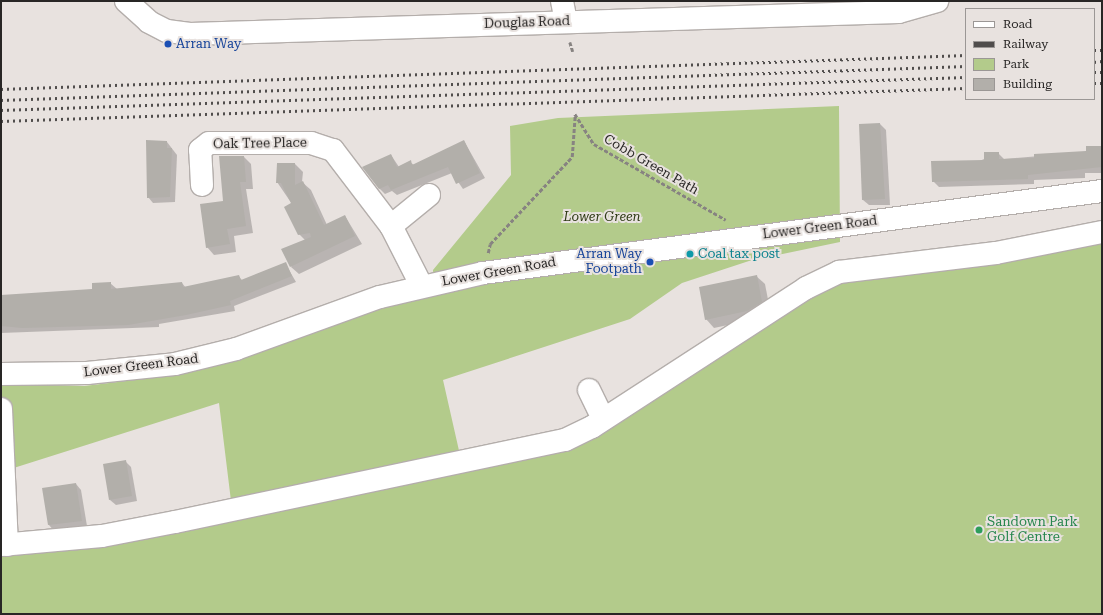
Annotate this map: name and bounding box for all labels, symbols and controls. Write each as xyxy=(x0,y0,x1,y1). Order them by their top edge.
legend xyxy=(965,8,1095,100)
street label: Douglas Road xyxy=(484,14,570,32)
text: Road xyxy=(1003,17,1032,31)
place label: Arran Way xyxy=(176,36,241,52)
text: Railway xyxy=(1003,37,1048,51)
marker: Arran Way xyxy=(163,39,173,49)
text: Park xyxy=(1003,57,1029,71)
text: Building xyxy=(1003,77,1052,91)
street label: Cobb Green Path xyxy=(601,131,701,199)
street label: Oak Tree Place xyxy=(213,135,307,153)
park label: Lower Green xyxy=(563,209,641,225)
street label: Lower Green Road xyxy=(762,213,878,243)
place label: Coal tax post xyxy=(698,246,780,262)
place label: Arran Way Footpath xyxy=(577,247,642,278)
marker: Coal tax post xyxy=(685,249,695,259)
street label: Lower Green Road xyxy=(441,254,557,290)
marker: Arran Way Footpath xyxy=(645,257,655,267)
street label: Lower Green Road xyxy=(83,351,199,381)
place label: Sandown Park Golf Centre xyxy=(987,515,1078,546)
marker: Sandown Park Golf Centre xyxy=(974,525,984,535)

